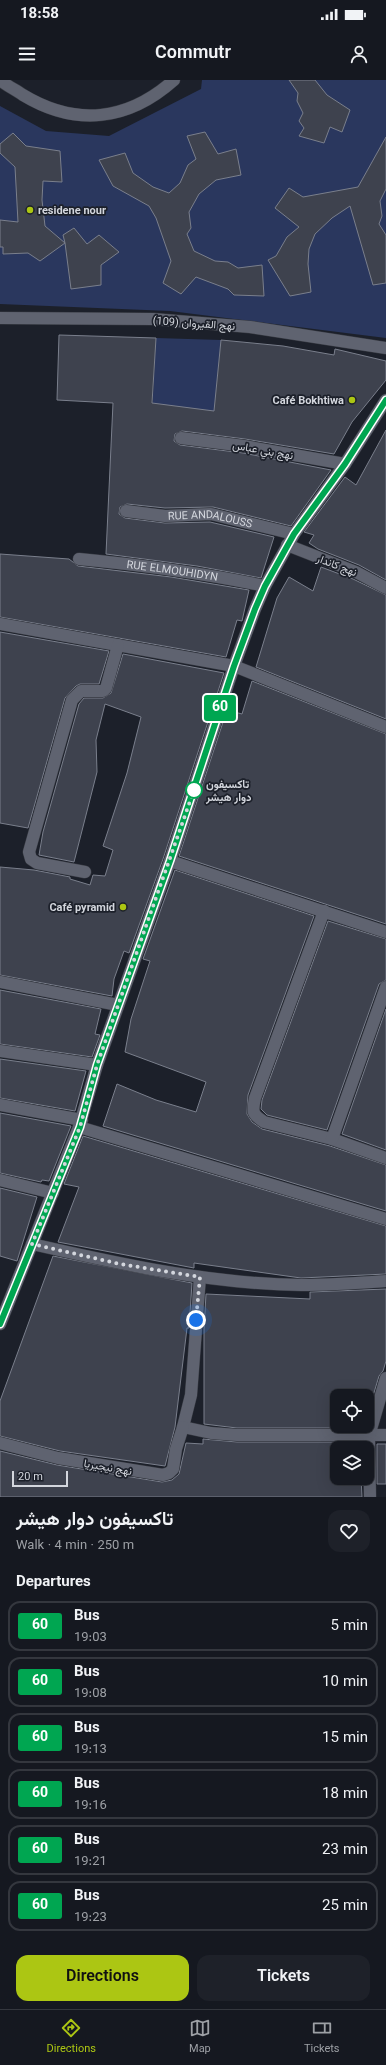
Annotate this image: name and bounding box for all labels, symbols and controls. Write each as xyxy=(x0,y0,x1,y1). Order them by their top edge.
text: 18:58 xyxy=(20,3,59,26)
text: Commutr xyxy=(155,40,231,68)
icon: menu xyxy=(16,43,38,65)
icon: person xyxy=(348,43,370,65)
place label: residene nour xyxy=(38,203,106,220)
marker: residene nour xyxy=(25,205,35,215)
street label: نهج القيروان (109) xyxy=(152,313,236,336)
place label: Café Bokhtiwa xyxy=(273,393,344,410)
marker: Café Bokhtiwa xyxy=(347,395,357,405)
street label: نهج بني عباس xyxy=(231,438,295,465)
street label: RUE ANDALOUSS xyxy=(167,507,254,534)
street label: نهج كاندار xyxy=(313,551,359,582)
street label: RUE ELMOUHIDYN xyxy=(126,557,219,587)
line badge: 60 xyxy=(202,695,238,721)
text: 60 xyxy=(212,697,228,719)
place label: تاكسيفون دوار هيشر xyxy=(205,777,252,807)
marker: تاكسيفون دوار هيشر xyxy=(185,781,203,799)
place label: Café pyramid xyxy=(49,900,115,917)
marker: Café pyramid xyxy=(118,902,128,912)
your location xyxy=(186,1310,206,1330)
map controls xyxy=(330,1389,374,1485)
button: locate xyxy=(330,1389,374,1433)
button: layers xyxy=(330,1441,374,1485)
street label: نهج نيجيريا xyxy=(82,1456,133,1481)
scale bar xyxy=(12,1469,68,1488)
text: 20 m xyxy=(18,1469,43,1486)
text: تاكسيفون دوار هيشر xyxy=(16,1506,173,1535)
button: heart xyxy=(328,1510,370,1552)
text: Walk · 4 min · 250 m xyxy=(16,1536,134,1556)
text: Departures xyxy=(16,1571,91,1594)
text: Bus xyxy=(74,1605,100,1628)
text: 60 xyxy=(32,1615,48,1637)
text: 5 min xyxy=(330,1615,368,1638)
text: 19:03 xyxy=(74,1628,107,1648)
text: Bus xyxy=(74,1661,100,1684)
text: 60 xyxy=(32,1671,48,1693)
text: 10 min xyxy=(322,1671,368,1694)
text: 19:08 xyxy=(74,1684,107,1704)
text: Bus xyxy=(74,1717,100,1740)
text: 60 xyxy=(32,1727,48,1749)
text: 15 min xyxy=(322,1727,368,1750)
text: 19:13 xyxy=(74,1740,107,1760)
text: Bus xyxy=(74,1773,100,1796)
text: 60 xyxy=(32,1783,48,1805)
text: 18 min xyxy=(322,1783,368,1806)
text: 19:16 xyxy=(74,1796,107,1816)
text: Bus xyxy=(74,1829,100,1852)
text: 60 xyxy=(32,1839,48,1861)
text: 23 min xyxy=(322,1839,368,1862)
text: 19:21 xyxy=(74,1852,107,1872)
text: Bus xyxy=(74,1885,100,1908)
text: 60 xyxy=(32,1895,48,1917)
text: 25 min xyxy=(322,1895,368,1918)
text: 19:23 xyxy=(74,1908,107,1928)
button: Directions xyxy=(16,1955,189,2001)
button: Tickets xyxy=(197,1955,370,2001)
tab: Directions xyxy=(47,2017,96,2058)
tab: Map xyxy=(189,2017,211,2058)
tab: Tickets xyxy=(304,2017,340,2058)

